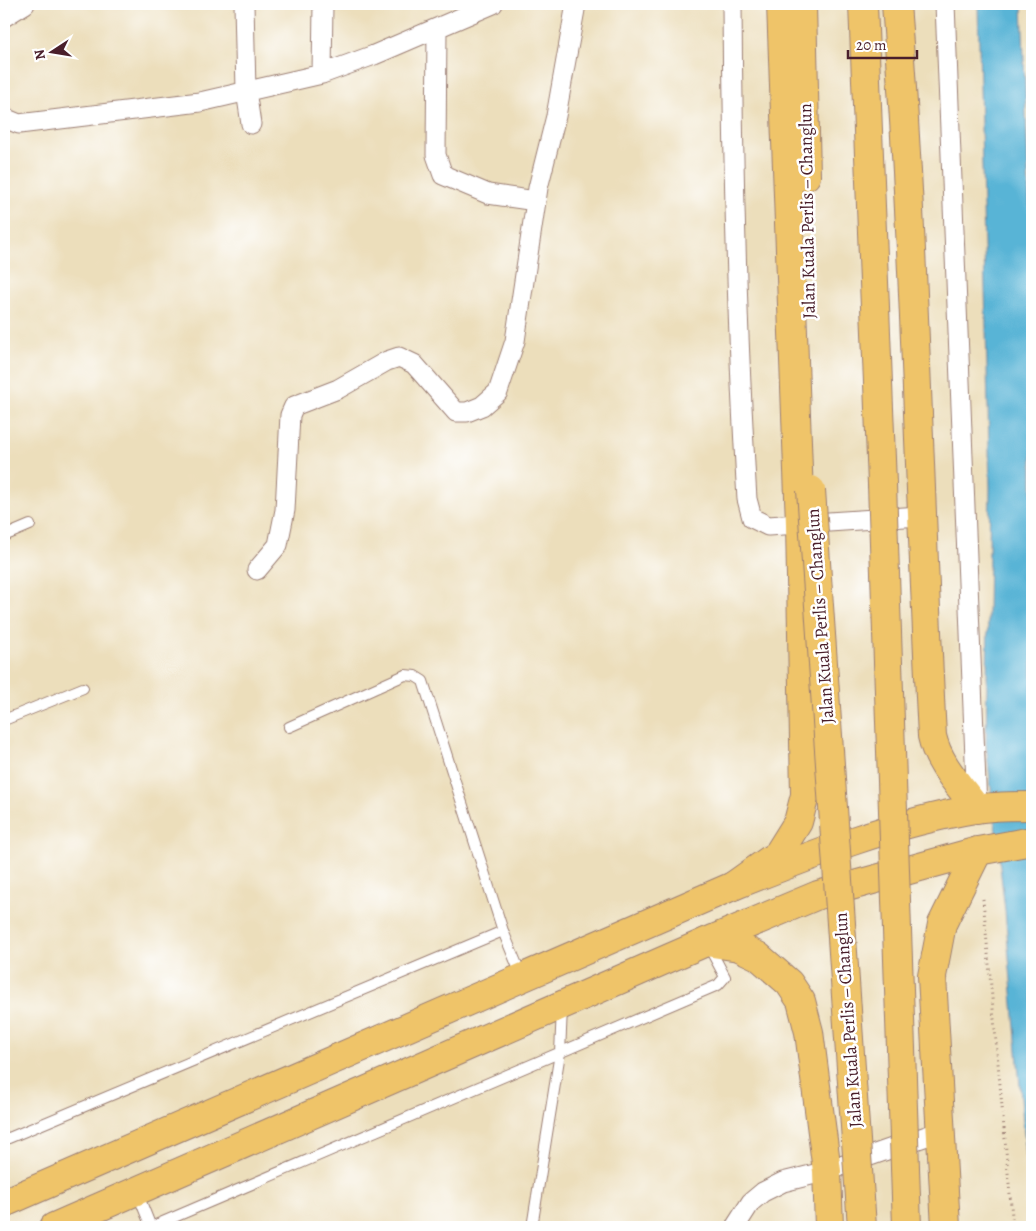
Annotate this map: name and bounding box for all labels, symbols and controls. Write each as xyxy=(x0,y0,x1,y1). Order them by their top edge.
north arrow xyxy=(28,28,78,78)
scale bar xyxy=(848,28,917,60)
text: 20 m xyxy=(856,35,887,55)
text: N xyxy=(29,48,50,62)
street label: Jalan Kuala Perlis – Changlun xyxy=(793,103,821,319)
street label: Jalan Kuala Perlis – Changlun xyxy=(800,507,839,724)
street label: Jalan Kuala Perlis – Changlun xyxy=(828,911,867,1128)

